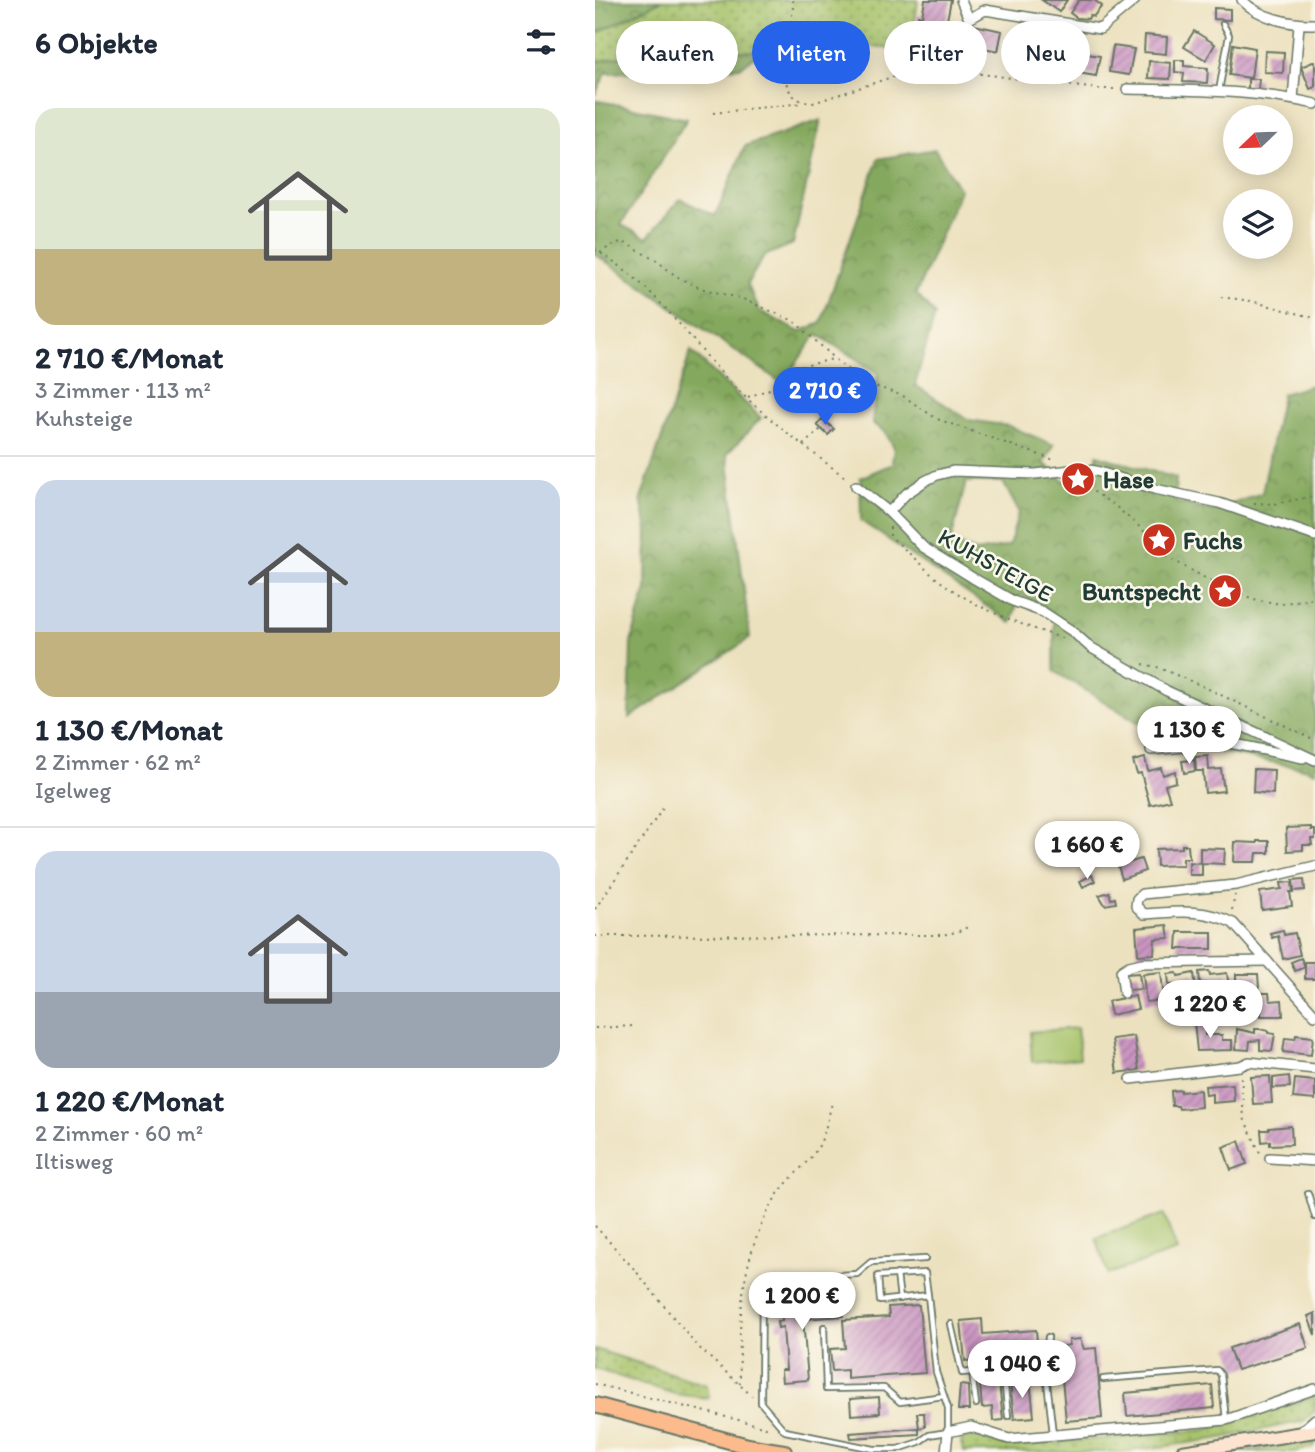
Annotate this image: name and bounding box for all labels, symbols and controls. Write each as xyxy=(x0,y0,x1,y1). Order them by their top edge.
chip: Kaufen xyxy=(616,21,738,84)
chip: Mieten xyxy=(752,21,870,84)
chip: Filter xyxy=(884,21,987,84)
chip: Neu xyxy=(1001,21,1090,84)
icon: filters xyxy=(522,23,560,61)
text: 6 Objekte xyxy=(35,24,158,61)
north arrow xyxy=(1223,105,1293,175)
map controls xyxy=(1223,105,1293,259)
icon: home xyxy=(235,153,361,279)
button: layers xyxy=(1223,189,1293,259)
text: 2 710 €/Monat xyxy=(35,339,223,376)
pin: 2 710 € xyxy=(760,368,890,427)
text: 3 Zimmer · 113 m² xyxy=(35,376,211,404)
text: 2 710 € xyxy=(789,376,861,404)
text: Kuhsteige xyxy=(35,404,133,432)
place icon: Hase xyxy=(1059,460,1097,498)
place label: Hase xyxy=(1103,465,1154,494)
place icon: Fuchs xyxy=(1140,521,1178,559)
street label: KUHSTEIGE xyxy=(933,522,1059,608)
icon: home xyxy=(235,525,361,651)
place label: Fuchs xyxy=(1183,526,1243,555)
place icon: Buntspecht xyxy=(1206,572,1244,610)
place label: Buntspecht xyxy=(1082,577,1201,607)
pin: 1 130 € xyxy=(1124,706,1254,766)
text: 1 130 €/Monat xyxy=(35,711,223,748)
text: 1 130 € xyxy=(1153,715,1225,743)
text: 2 Zimmer · 62 m² xyxy=(35,748,201,776)
text: Igelweg xyxy=(35,776,111,804)
pin: 1 660 € xyxy=(1022,822,1152,881)
text: 1 660 € xyxy=(1051,830,1123,858)
icon: home xyxy=(235,896,361,1022)
pin: 1 220 € xyxy=(1145,981,1275,1040)
text: 1 220 € xyxy=(1174,989,1246,1017)
text: 1 220 €/Monat xyxy=(35,1082,224,1119)
text: 2 Zimmer · 60 m² xyxy=(35,1119,203,1147)
text: Iltisweg xyxy=(35,1147,113,1175)
pin: 1 200 € xyxy=(737,1272,867,1332)
text: 1 200 € xyxy=(765,1281,839,1309)
pin: 1 040 € xyxy=(957,1340,1087,1400)
text: 1 040 € xyxy=(984,1349,1060,1377)

